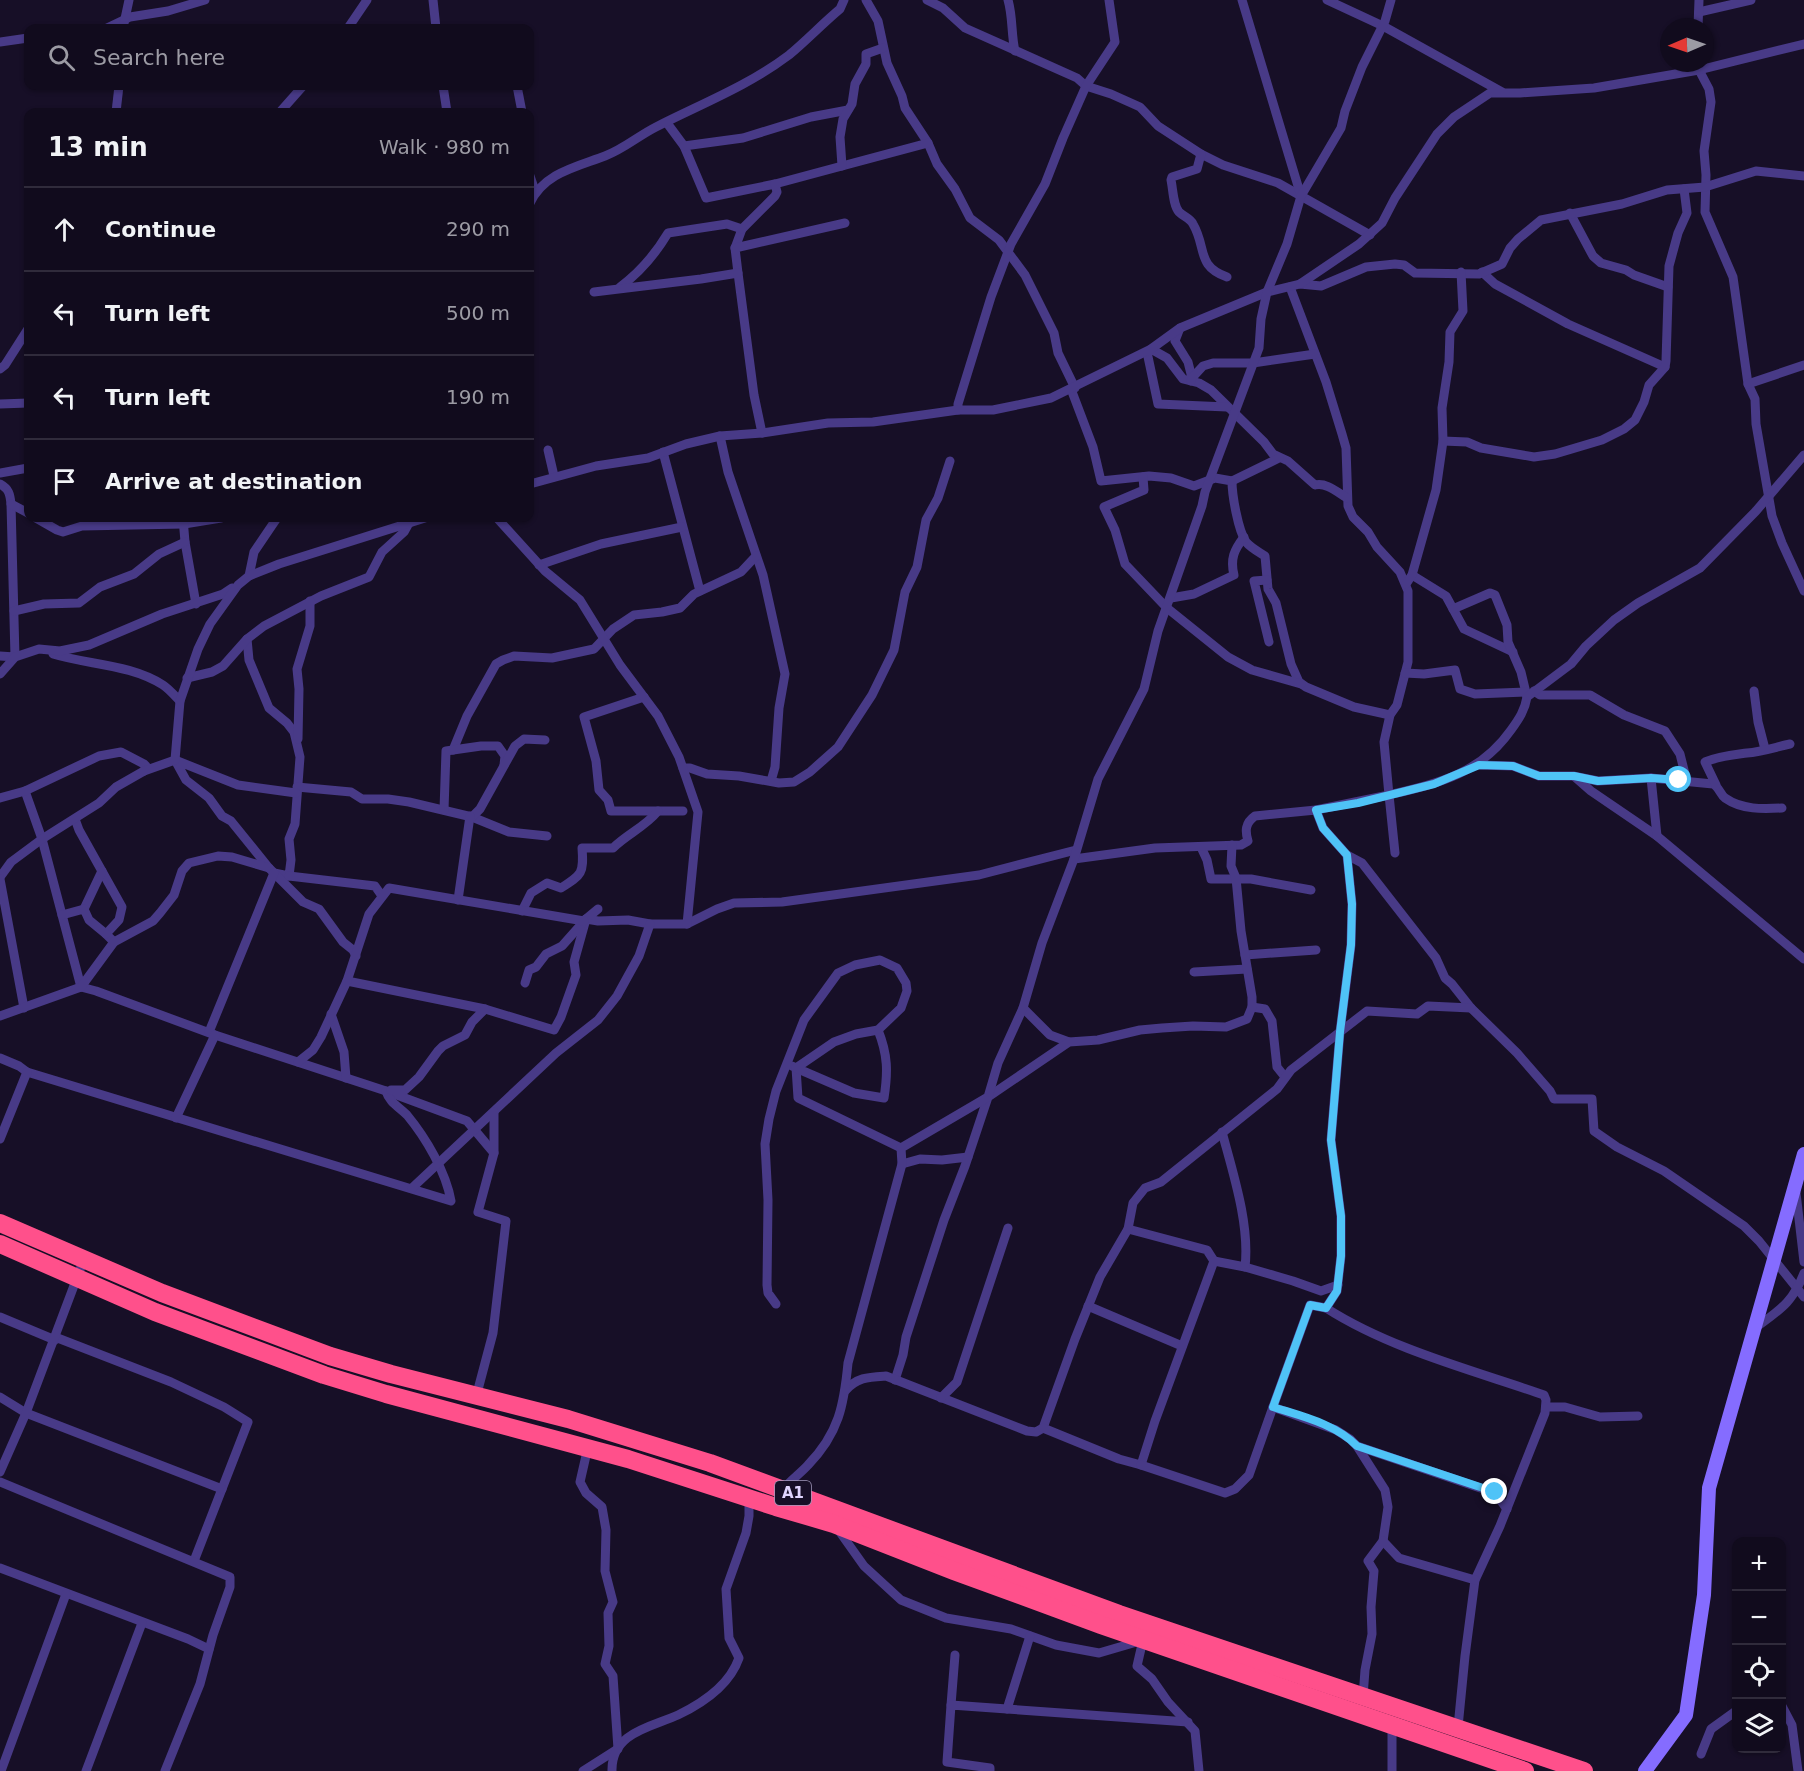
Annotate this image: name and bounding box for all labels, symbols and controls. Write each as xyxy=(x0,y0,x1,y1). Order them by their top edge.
north arrow xyxy=(1660,18,1714,72)
search box xyxy=(24,24,534,90)
icon: search xyxy=(45,41,78,74)
text: Search here xyxy=(93,45,225,70)
text: 13 min xyxy=(48,132,148,162)
text: Walk · 980 m xyxy=(379,135,510,159)
icon: ahead xyxy=(48,213,81,246)
text: Continue xyxy=(105,217,216,242)
text: 290 m xyxy=(446,217,510,241)
icon: left xyxy=(48,297,81,330)
text: Turn left xyxy=(105,301,210,326)
text: 500 m xyxy=(446,301,510,325)
icon: left xyxy=(48,381,81,414)
text: Turn left xyxy=(105,385,210,410)
text: 190 m xyxy=(446,385,510,409)
icon: arrive xyxy=(48,465,81,498)
text: Arrive at destination xyxy=(105,469,362,494)
route start xyxy=(1665,766,1691,792)
route end xyxy=(1481,1478,1507,1504)
road number: A1 xyxy=(775,1481,811,1505)
map controls xyxy=(1732,1537,1786,1753)
button: + xyxy=(1732,1537,1786,1591)
button: − xyxy=(1732,1591,1786,1645)
button: locate xyxy=(1732,1645,1786,1699)
button: layers xyxy=(1732,1699,1786,1753)

